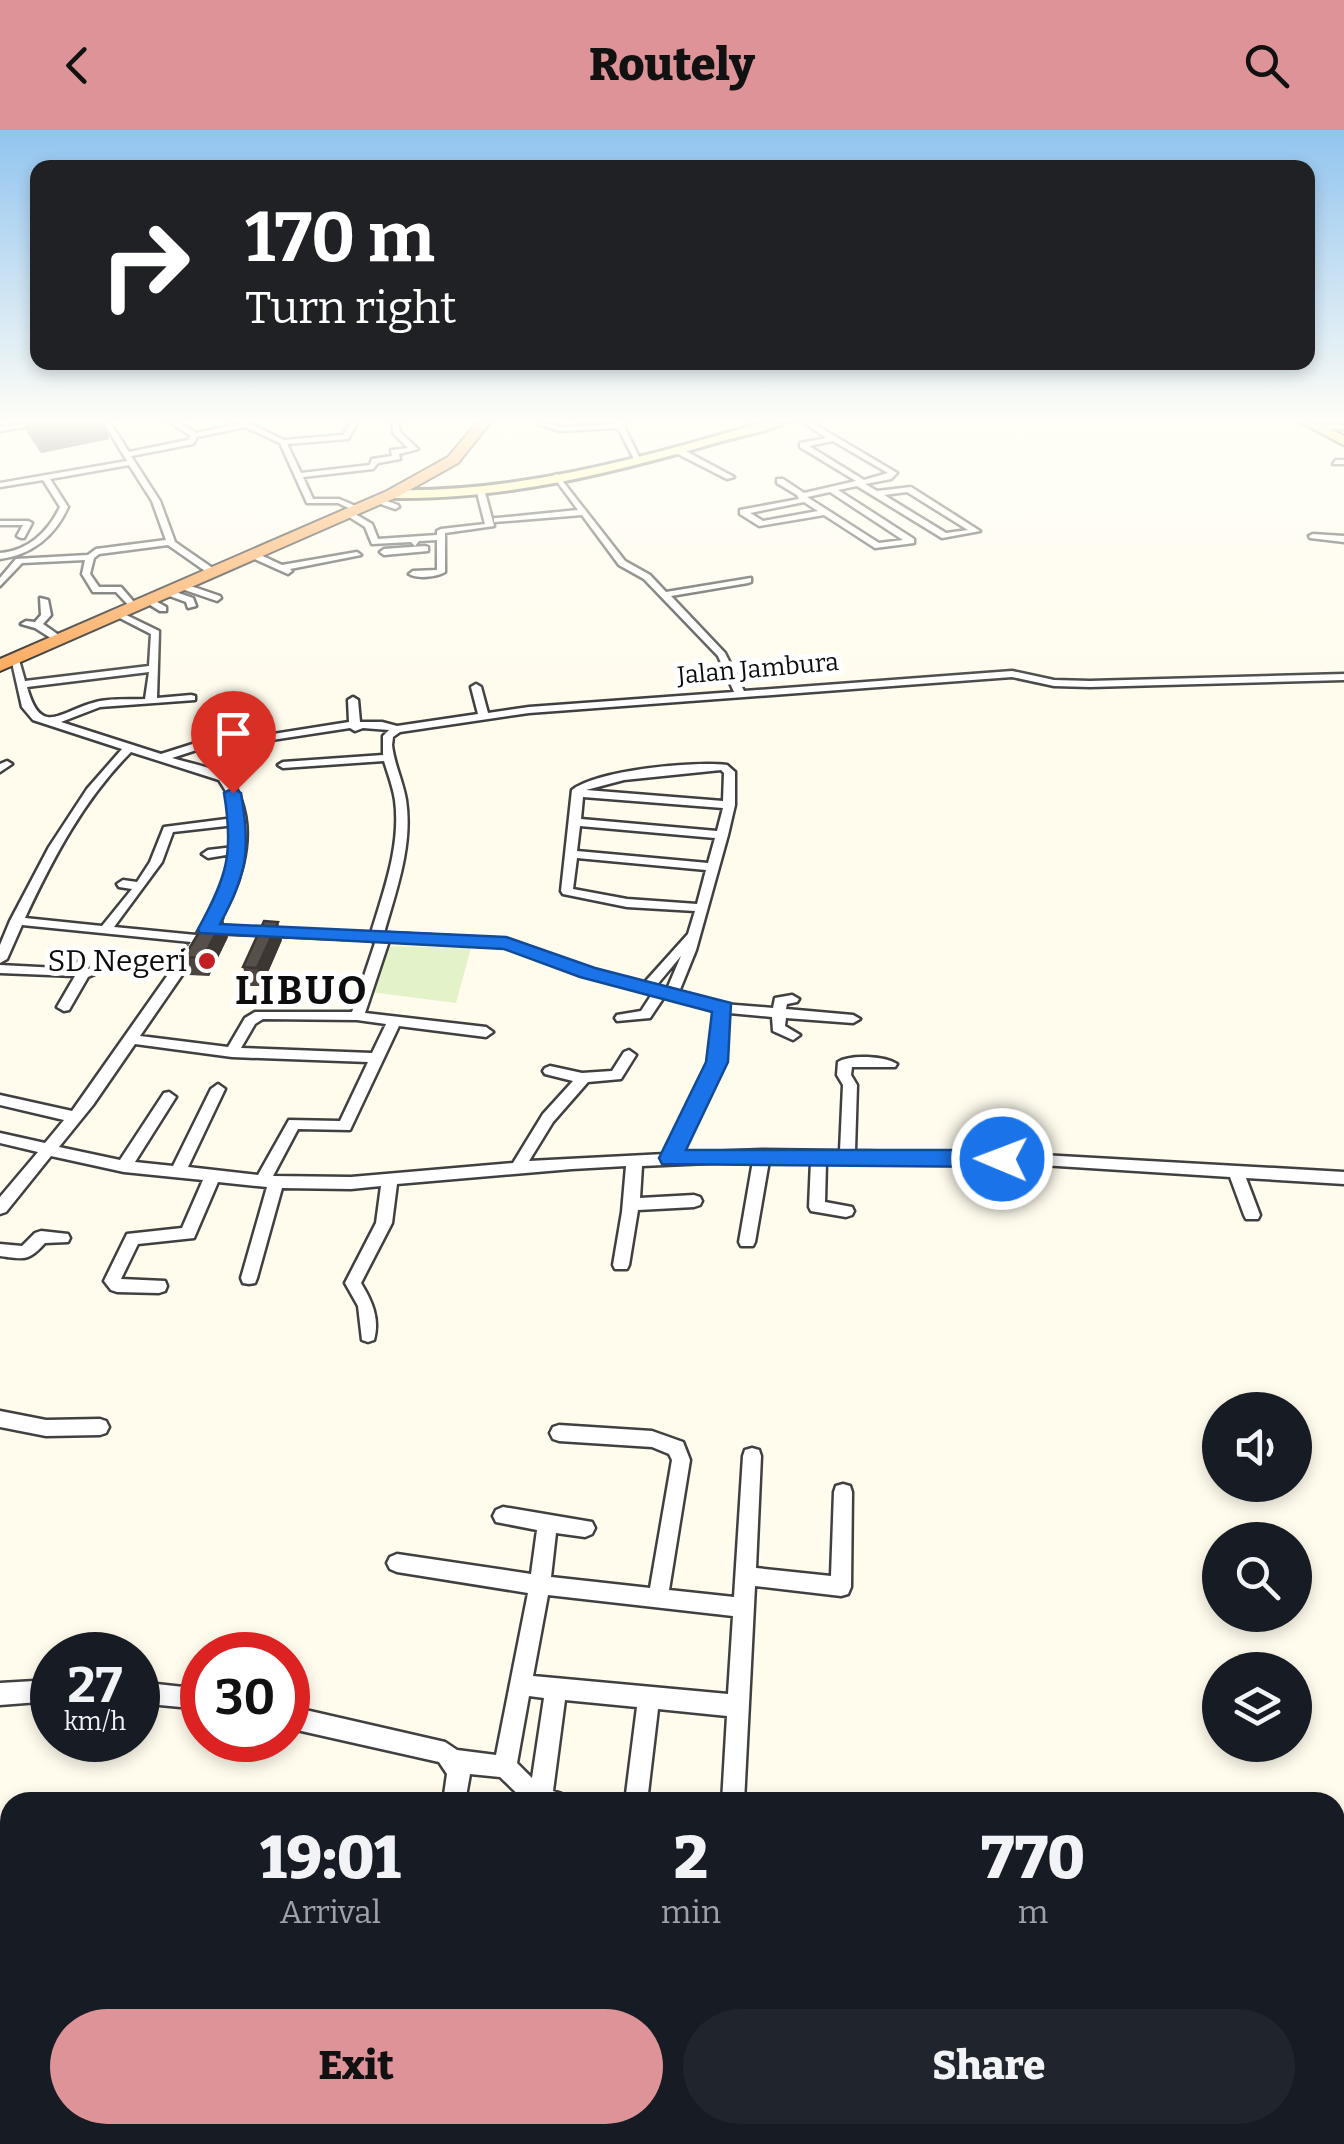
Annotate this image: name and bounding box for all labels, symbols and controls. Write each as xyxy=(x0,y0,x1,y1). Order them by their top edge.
icon: back xyxy=(50,38,105,93)
text: Routely xyxy=(589,38,755,92)
icon: search xyxy=(1239,38,1294,93)
text: 170 m xyxy=(245,196,435,280)
icon: right xyxy=(80,200,210,330)
text: Turn right xyxy=(245,281,457,335)
street label: Jalan Jambura xyxy=(675,647,840,691)
pin xyxy=(191,691,276,794)
icon: arrive xyxy=(206,706,261,761)
place label: SD Negeri xyxy=(48,943,187,979)
marker: SD Negeri xyxy=(196,950,218,972)
district label: LIBUO xyxy=(235,967,369,1015)
position arrow xyxy=(950,1107,1054,1211)
map controls xyxy=(1202,1392,1312,1762)
button: sound xyxy=(1202,1392,1312,1502)
button: search xyxy=(1202,1522,1312,1632)
speed limit sign: 30 xyxy=(180,1632,310,1762)
button: layers xyxy=(1202,1652,1312,1762)
text: 27 xyxy=(68,1655,122,1715)
text: km/h xyxy=(64,1707,126,1737)
text: 19:01 xyxy=(260,1822,401,1894)
text: 2 xyxy=(674,1822,708,1894)
text: 770 xyxy=(981,1822,1085,1894)
text: Arrival xyxy=(280,1893,381,1931)
text: min xyxy=(661,1893,721,1931)
text: m xyxy=(1018,1893,1048,1931)
button: Exit xyxy=(50,2009,663,2124)
button: Share xyxy=(683,2009,1295,2124)

